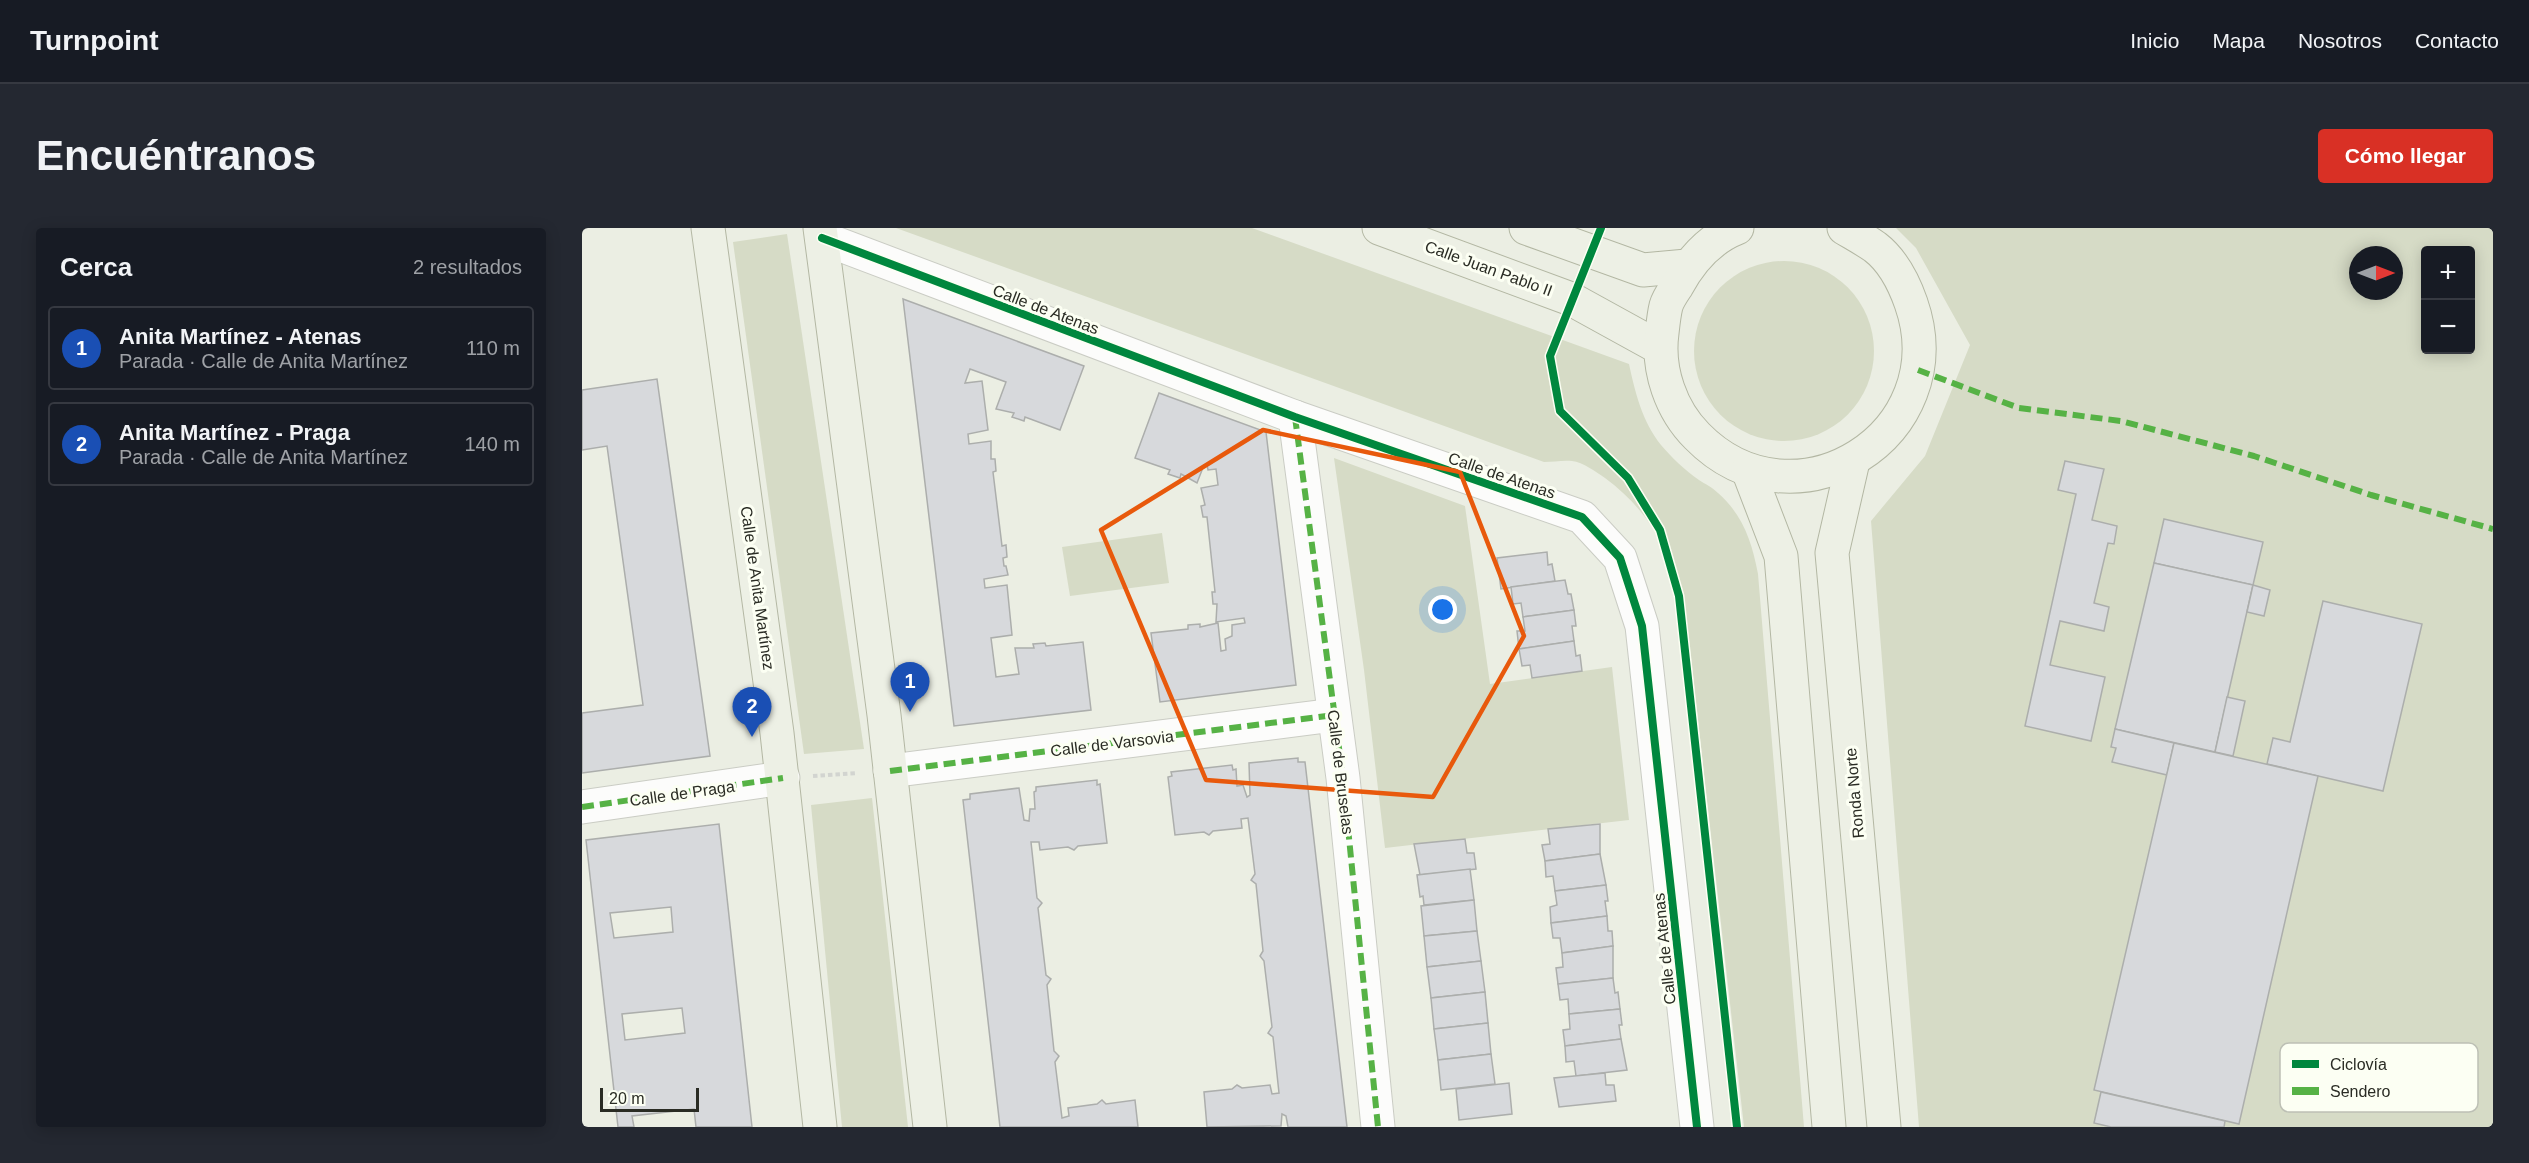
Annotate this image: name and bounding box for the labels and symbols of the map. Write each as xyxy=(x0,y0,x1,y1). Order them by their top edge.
street label: Calle Juan Pablo II xyxy=(1423,238,1555,299)
north arrow xyxy=(2349,246,2403,300)
street label: Calle de Atenas xyxy=(990,281,1101,337)
street label: Calle de Atenas xyxy=(1446,449,1558,502)
street label: Calle de Anita Martínez xyxy=(738,505,777,671)
your location xyxy=(1428,595,1457,624)
pin: 1 xyxy=(890,662,930,712)
pin: 2 xyxy=(732,688,772,737)
street label: Calle de Bruselas xyxy=(1324,709,1357,835)
street label: Calle de Varsovia xyxy=(1049,727,1175,760)
street label: Ronda Norte xyxy=(1842,747,1867,839)
street label: Calle de Praga xyxy=(628,778,736,809)
street label: Calle de Atenas xyxy=(1650,892,1679,1006)
legend xyxy=(2280,1043,2478,1112)
text: Ciclovía xyxy=(2330,1056,2387,1073)
text: Sendero xyxy=(2330,1083,2391,1100)
scale bar xyxy=(600,1085,699,1112)

